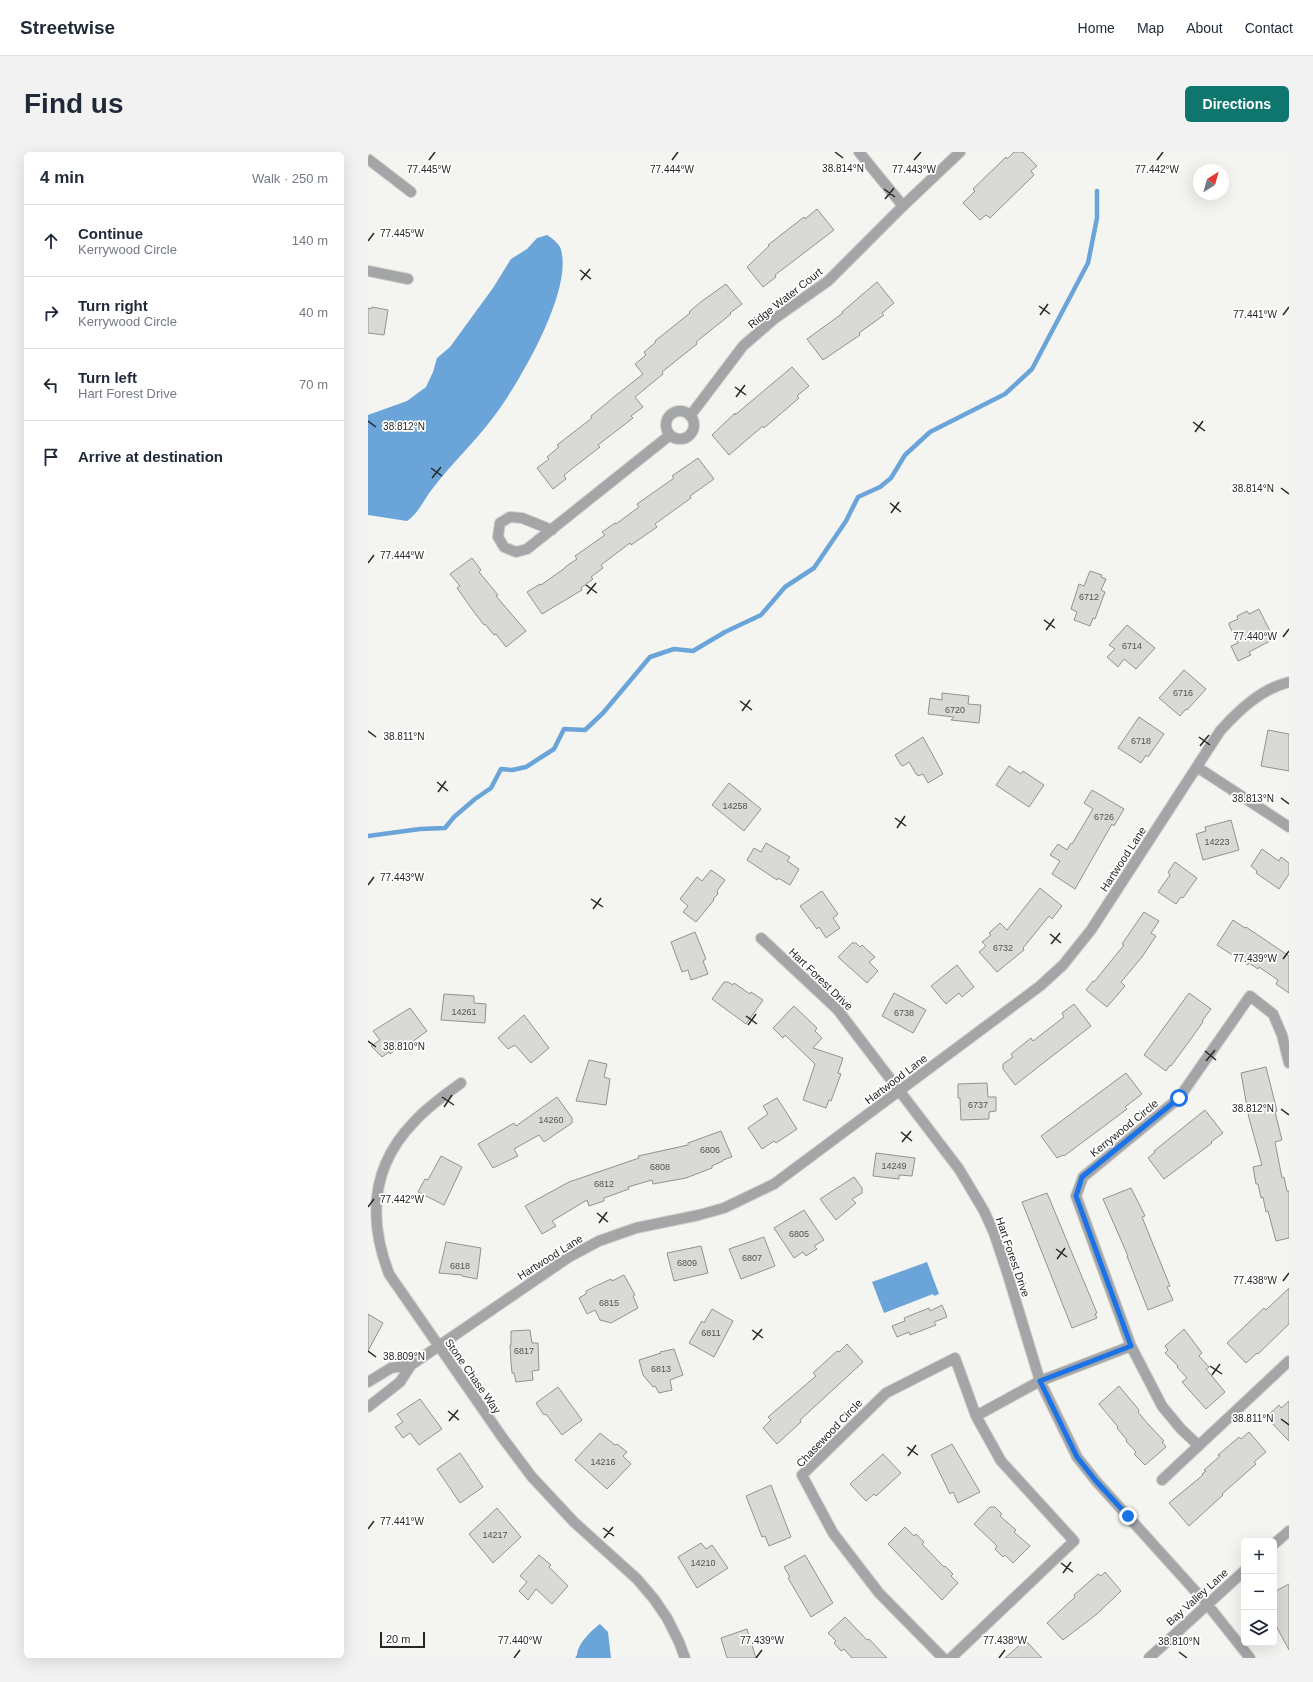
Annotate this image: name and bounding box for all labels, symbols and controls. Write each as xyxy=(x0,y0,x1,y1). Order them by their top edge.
text: Streetwise xyxy=(20,17,115,38)
text: Home xyxy=(1078,20,1115,36)
text: Map xyxy=(1137,20,1164,36)
text: About xyxy=(1186,20,1223,36)
text: Contact xyxy=(1245,20,1293,36)
button: Directions xyxy=(1185,86,1289,122)
text: Find us xyxy=(24,88,124,119)
text: 38.814°N xyxy=(822,163,864,174)
text: 77.445°W xyxy=(407,164,452,175)
text: 77.444°W xyxy=(650,164,695,175)
text: 77.443°W xyxy=(892,164,937,175)
text: 77.442°W xyxy=(1135,164,1180,175)
north arrow xyxy=(1193,164,1229,200)
text: 4 min xyxy=(40,168,84,187)
text: Walk · 250 m xyxy=(252,171,328,186)
text: Continue xyxy=(78,225,143,242)
text: 77.445°W xyxy=(380,228,425,239)
icon: ahead xyxy=(40,230,62,252)
text: 140 m xyxy=(292,233,328,248)
text: Kerrywood Circle xyxy=(78,242,177,257)
street label: Ridge Water Court xyxy=(746,265,824,331)
text: Turn right xyxy=(78,297,148,314)
icon: right xyxy=(40,302,62,324)
text: 40 m xyxy=(299,305,328,320)
text: 77.441°W xyxy=(1233,309,1278,320)
text: Kerrywood Circle xyxy=(78,314,177,329)
text: Turn left xyxy=(78,369,137,386)
icon: left xyxy=(40,374,62,396)
text: 70 m xyxy=(299,377,328,392)
text: Hart Forest Drive xyxy=(78,386,177,401)
text: 38.812°N xyxy=(383,421,425,432)
icon: arrive xyxy=(40,446,62,468)
text: Arrive at destination xyxy=(78,448,223,465)
text: 38.814°N xyxy=(1232,483,1274,494)
text: 77.444°W xyxy=(380,550,425,561)
house number: 6712 xyxy=(1079,592,1099,602)
text: 77.440°W xyxy=(1233,631,1278,642)
house number: 6714 xyxy=(1122,641,1142,651)
house number: 6716 xyxy=(1173,688,1193,698)
house number: 6720 xyxy=(945,705,965,715)
text: 38.811°N xyxy=(383,731,425,742)
house number: 6718 xyxy=(1131,736,1151,746)
text: 38.813°N xyxy=(1232,793,1274,804)
house number: 14258 xyxy=(722,801,748,811)
house number: 6726 xyxy=(1094,812,1114,822)
street label: Hartwood Lane xyxy=(1098,824,1148,894)
house number: 14223 xyxy=(1204,837,1230,847)
text: 77.443°W xyxy=(380,872,425,883)
house number: 6732 xyxy=(993,943,1013,953)
street label: Hart Forest Drive xyxy=(787,946,855,1012)
text: 77.439°W xyxy=(1233,953,1278,964)
house number: 14261 xyxy=(451,1007,477,1017)
house number: 6738 xyxy=(894,1008,914,1018)
text: 38.810°N xyxy=(383,1041,425,1052)
street label: Hartwood Lane xyxy=(863,1052,929,1106)
route start xyxy=(1170,1089,1188,1107)
street label: Kerrywood Circle xyxy=(1088,1097,1160,1159)
house number: 6737 xyxy=(968,1100,988,1110)
text: 38.812°N xyxy=(1232,1103,1274,1114)
house number: 14260 xyxy=(538,1115,564,1125)
house number: 6806 xyxy=(700,1145,720,1155)
house number: 14249 xyxy=(881,1161,907,1171)
house number: 6808 xyxy=(650,1162,670,1172)
house number: 6812 xyxy=(594,1179,614,1189)
text: 77.442°W xyxy=(380,1194,425,1205)
street label: Hart Forest Drive xyxy=(994,1215,1032,1299)
house number: 6805 xyxy=(789,1229,809,1239)
street label: Hartwood Lane xyxy=(515,1232,585,1282)
house number: 6807 xyxy=(742,1253,762,1263)
house number: 6809 xyxy=(677,1258,697,1268)
house number: 6818 xyxy=(450,1261,470,1271)
text: 77.438°W xyxy=(1233,1275,1278,1286)
house number: 6815 xyxy=(599,1298,619,1308)
house number: 6811 xyxy=(701,1328,721,1338)
street label: Stone Chase Way xyxy=(443,1336,504,1416)
house number: 6817 xyxy=(514,1346,534,1356)
text: 38.809°N xyxy=(383,1351,425,1362)
house number: 6813 xyxy=(651,1364,671,1374)
street label: Chasewood Circle xyxy=(794,1397,864,1469)
text: 38.811°N xyxy=(1232,1413,1274,1424)
house number: 14216 xyxy=(590,1457,616,1467)
route end xyxy=(1119,1507,1137,1525)
text: 77.441°W xyxy=(380,1516,425,1527)
house number: 14217 xyxy=(482,1530,508,1540)
map controls xyxy=(1241,1538,1277,1646)
button: + xyxy=(1241,1538,1277,1574)
house number: 14210 xyxy=(690,1558,716,1568)
street label: Bay Valley Lane xyxy=(1164,1566,1230,1628)
button: − xyxy=(1241,1574,1277,1610)
button: layers xyxy=(1241,1610,1277,1646)
scale bar xyxy=(380,1630,425,1649)
text: 20 m xyxy=(386,1633,410,1645)
text: 77.440°W xyxy=(498,1635,543,1646)
text: 77.439°W xyxy=(740,1635,785,1646)
text: 77.438°W xyxy=(983,1635,1028,1646)
text: 38.810°N xyxy=(1158,1636,1200,1647)

